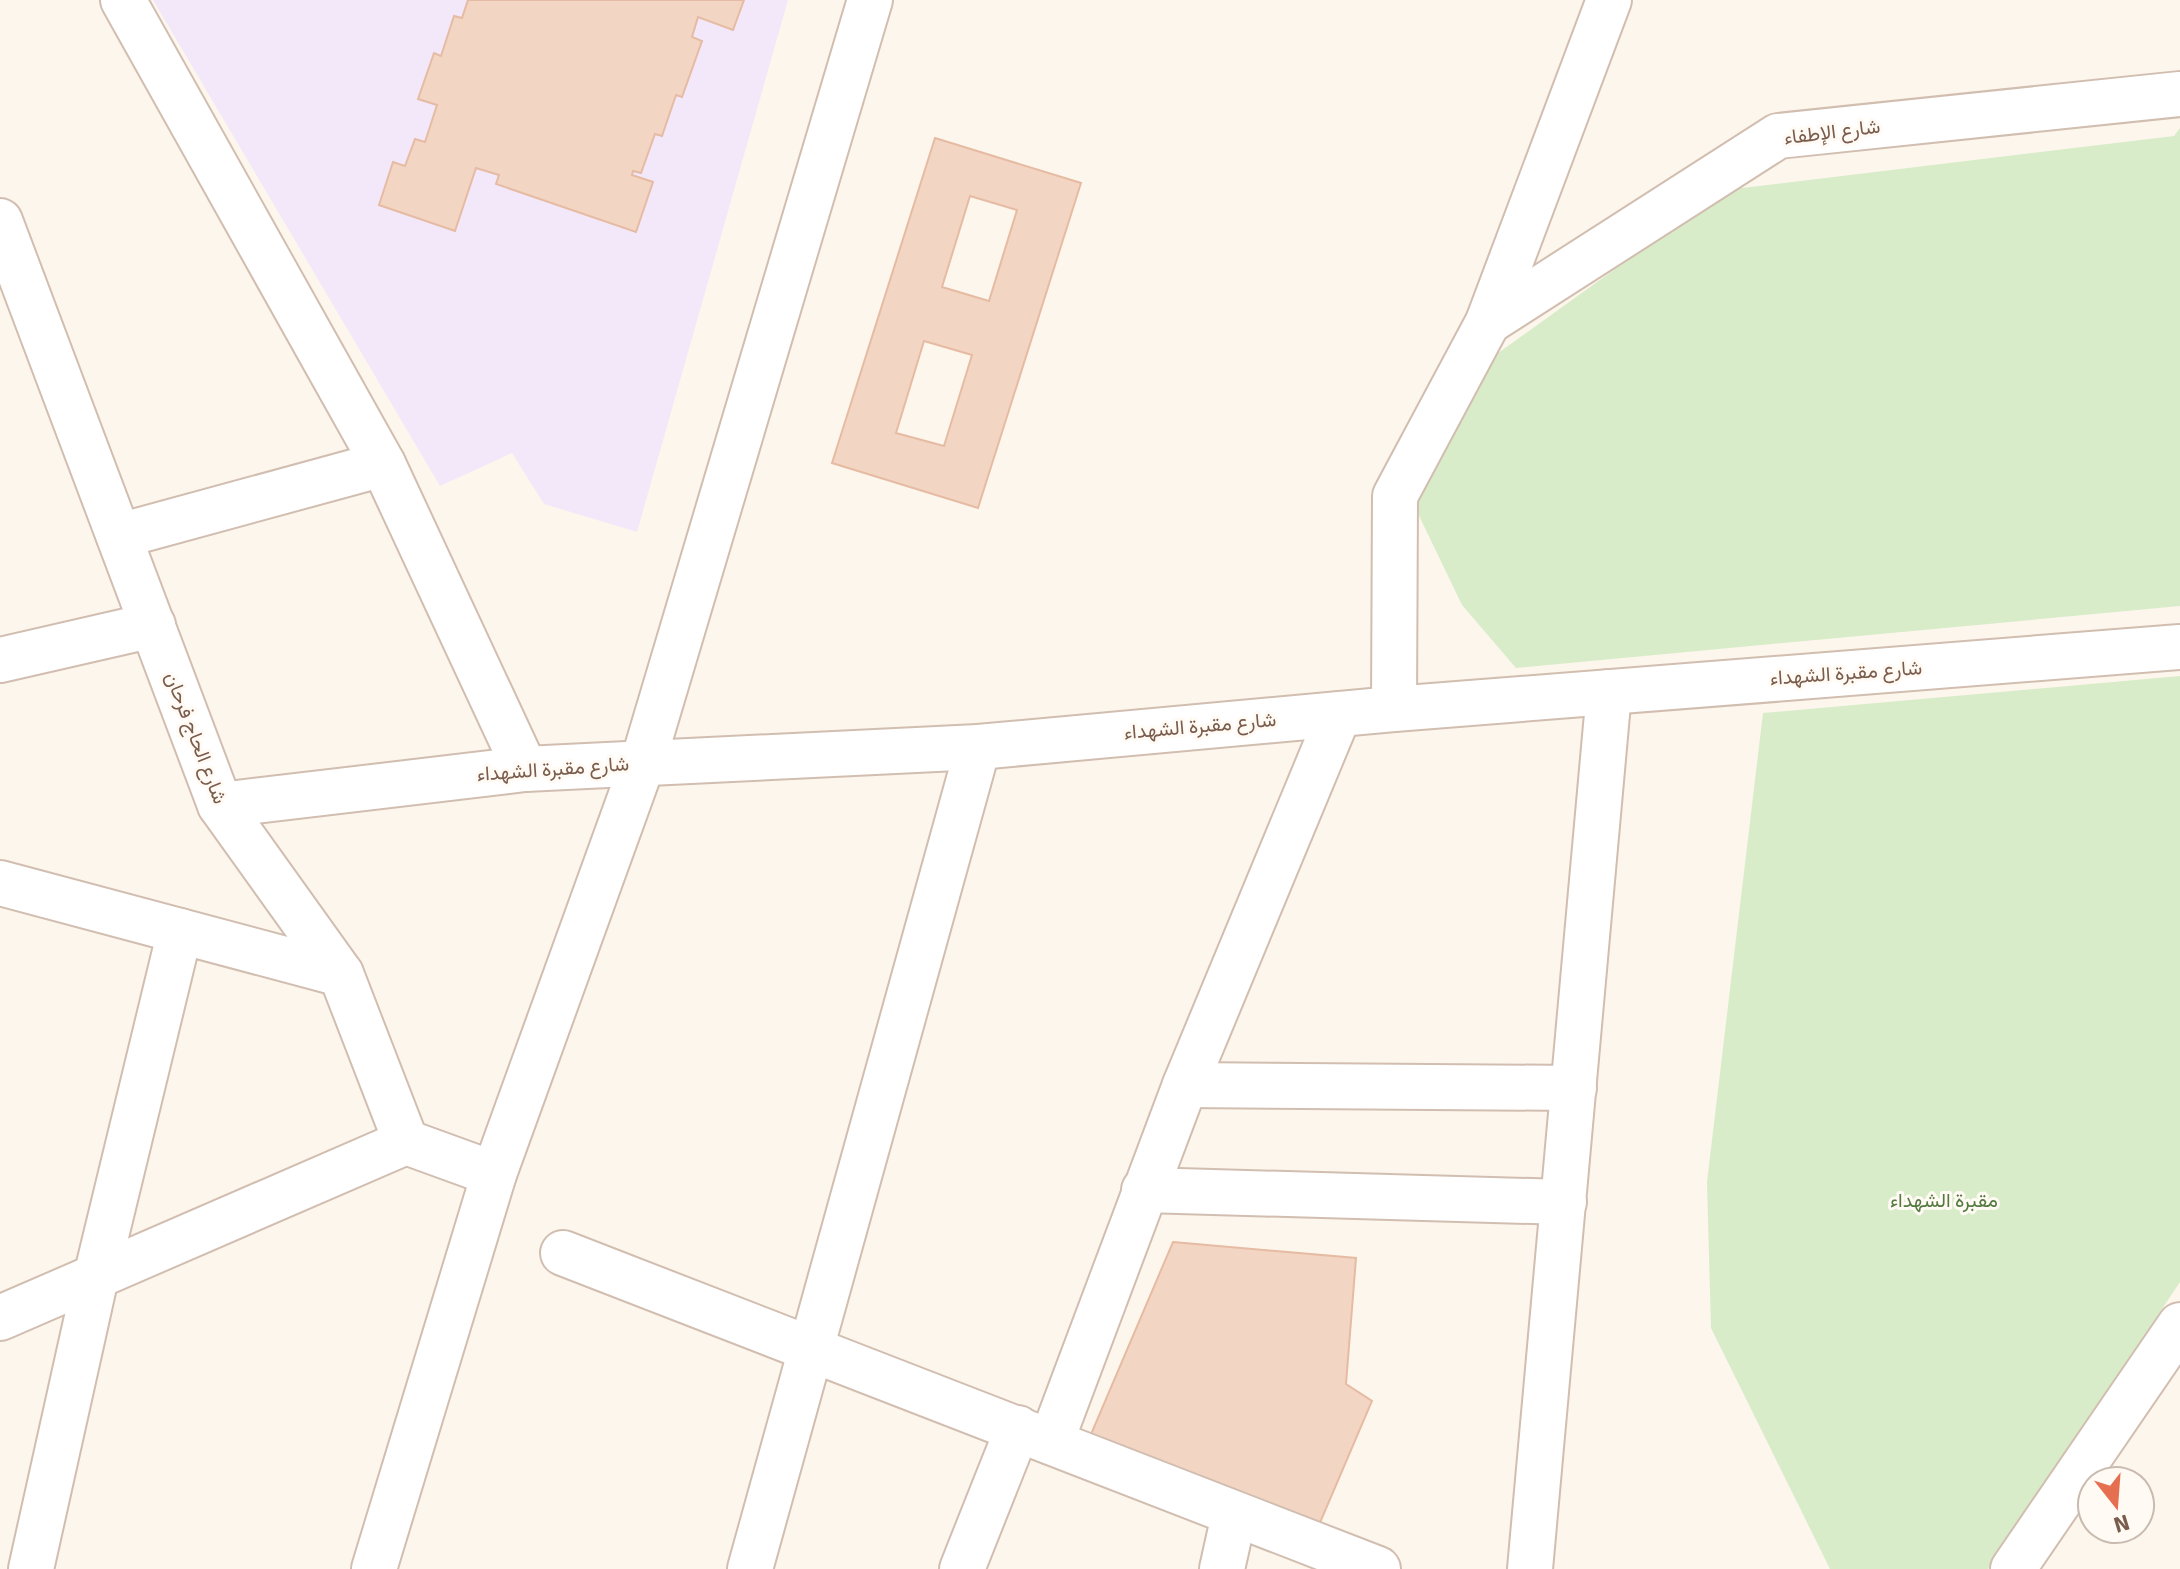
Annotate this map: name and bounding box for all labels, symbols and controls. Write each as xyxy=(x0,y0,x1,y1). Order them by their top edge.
street label: شارع الإطفاء xyxy=(1782,114,1882,151)
street label: شارع مقبرة الشهداء xyxy=(1769,655,1923,692)
street label: شارع الحاج فرحان xyxy=(158,669,233,808)
street label: شارع مقبرة الشهداء xyxy=(1123,707,1277,746)
street label: شارع مقبرة الشهداء xyxy=(476,751,630,788)
park label: مقبرة الشهداء xyxy=(1890,1188,1998,1213)
north arrow xyxy=(2076,1465,2156,1545)
text: N xyxy=(2110,1508,2133,1539)

